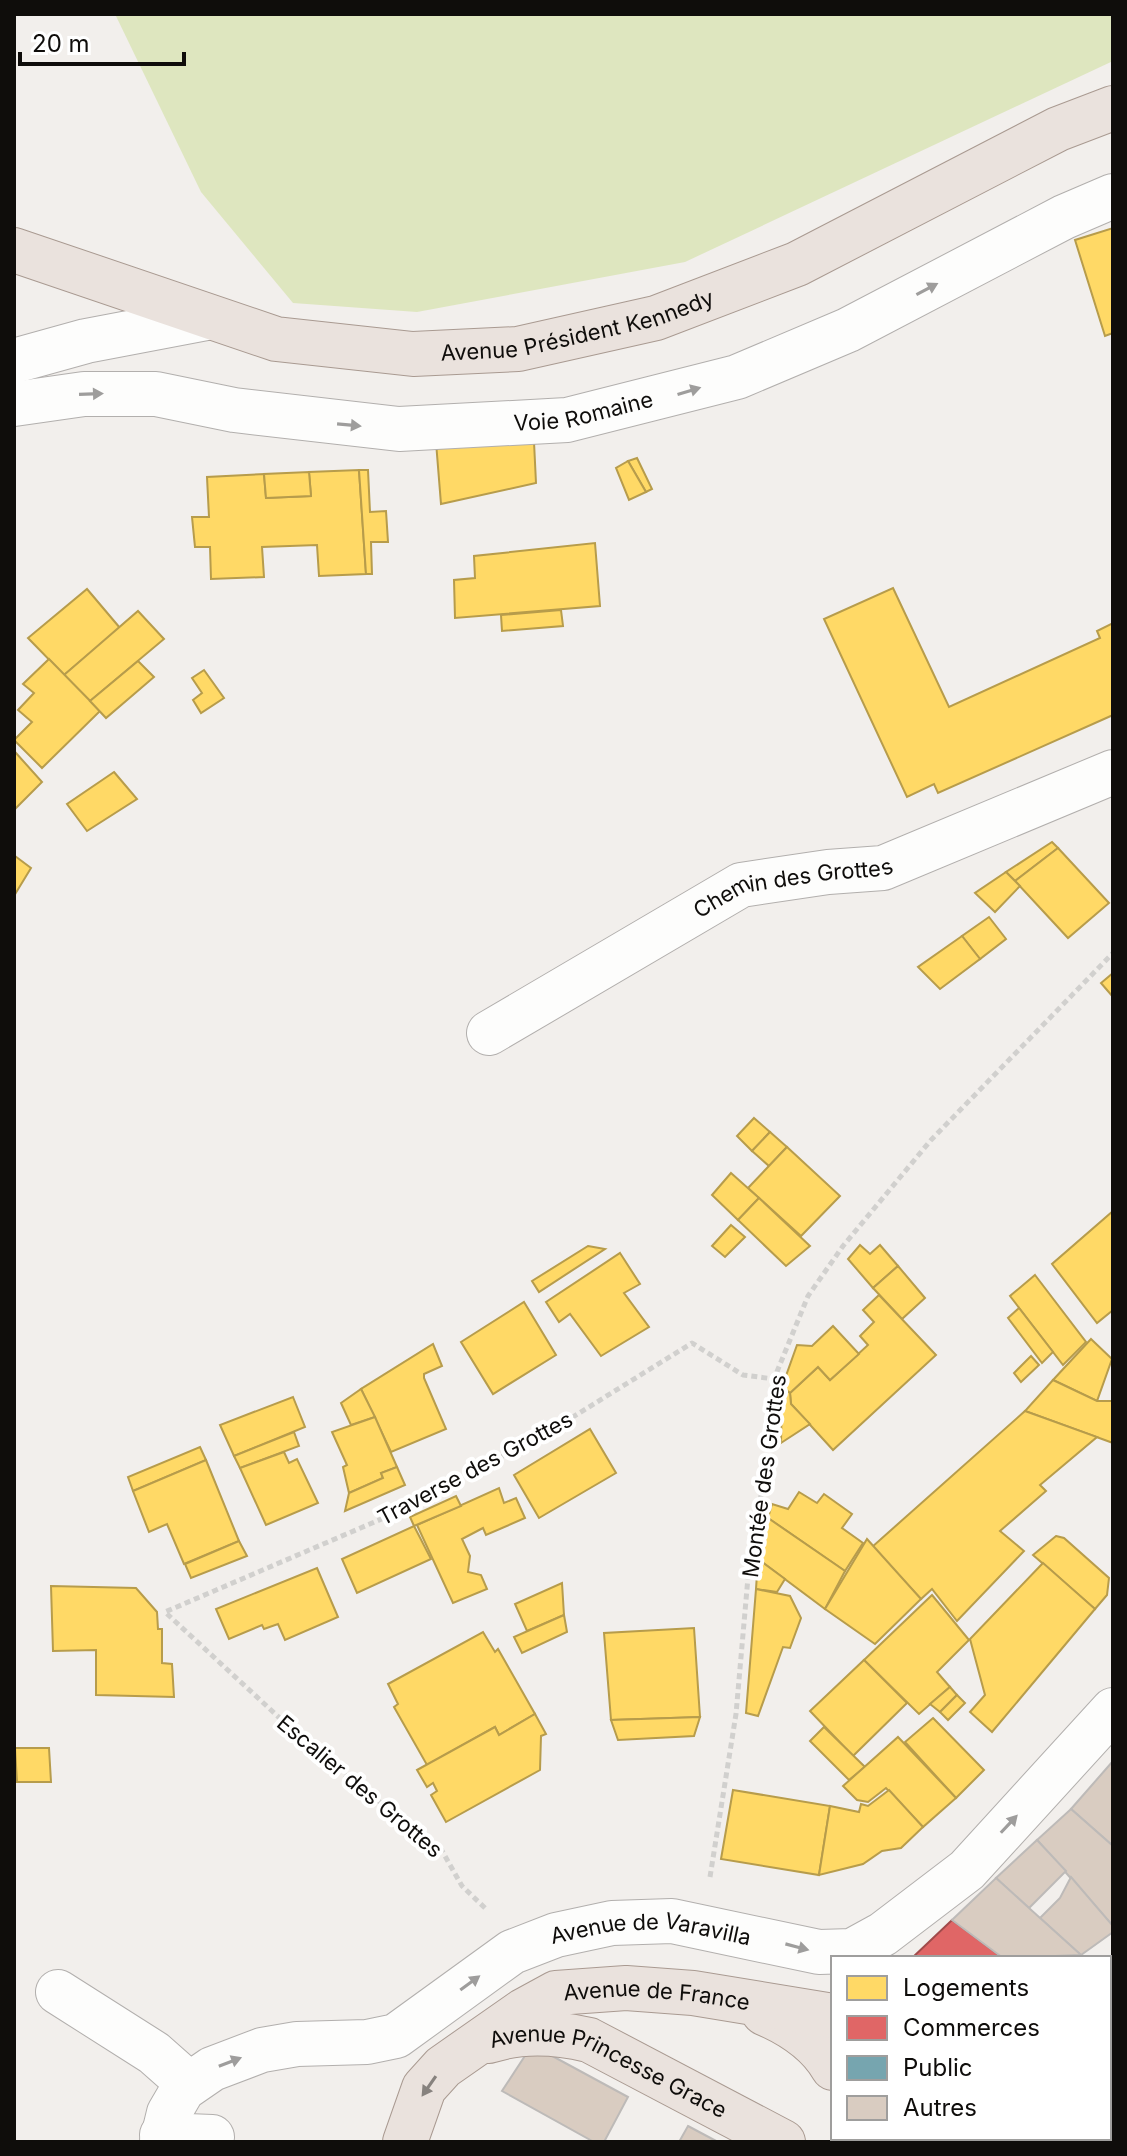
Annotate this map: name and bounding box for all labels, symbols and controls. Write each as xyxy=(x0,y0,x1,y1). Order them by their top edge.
scale bar xyxy=(20,16,184,66)
text: 20 m xyxy=(32,29,90,58)
one-way arrow xyxy=(916,283,939,296)
street label: Avenue Président Kennedy xyxy=(440,284,717,366)
one-way arrow xyxy=(677,384,701,397)
street label: Voie Romaine xyxy=(513,386,656,436)
one-way arrow xyxy=(79,388,104,401)
one-way arrow xyxy=(337,419,362,432)
street label: Chemin des Grottes xyxy=(689,852,897,923)
street label: Montée des Grottes xyxy=(737,1373,791,1579)
street label: Traverse des Grottes xyxy=(373,1406,577,1530)
street label: Escalier des Grottes xyxy=(272,1709,448,1863)
one-way arrow xyxy=(1000,1814,1018,1833)
street label: Avenue de Varavilla xyxy=(548,1907,753,1950)
one-way arrow xyxy=(784,1941,809,1953)
legend xyxy=(831,1956,1111,2140)
text: Logements xyxy=(903,1973,1029,2002)
street label: Avenue de France xyxy=(563,1975,752,2015)
one-way arrow xyxy=(460,1976,480,1992)
text: Commerces xyxy=(903,2013,1040,2042)
street label: Avenue Princesse Grace xyxy=(486,2020,731,2123)
text: Public xyxy=(903,2053,973,2082)
one-way arrow xyxy=(218,2055,242,2068)
one-way arrow xyxy=(421,2075,436,2096)
text: Autres xyxy=(903,2093,977,2122)

